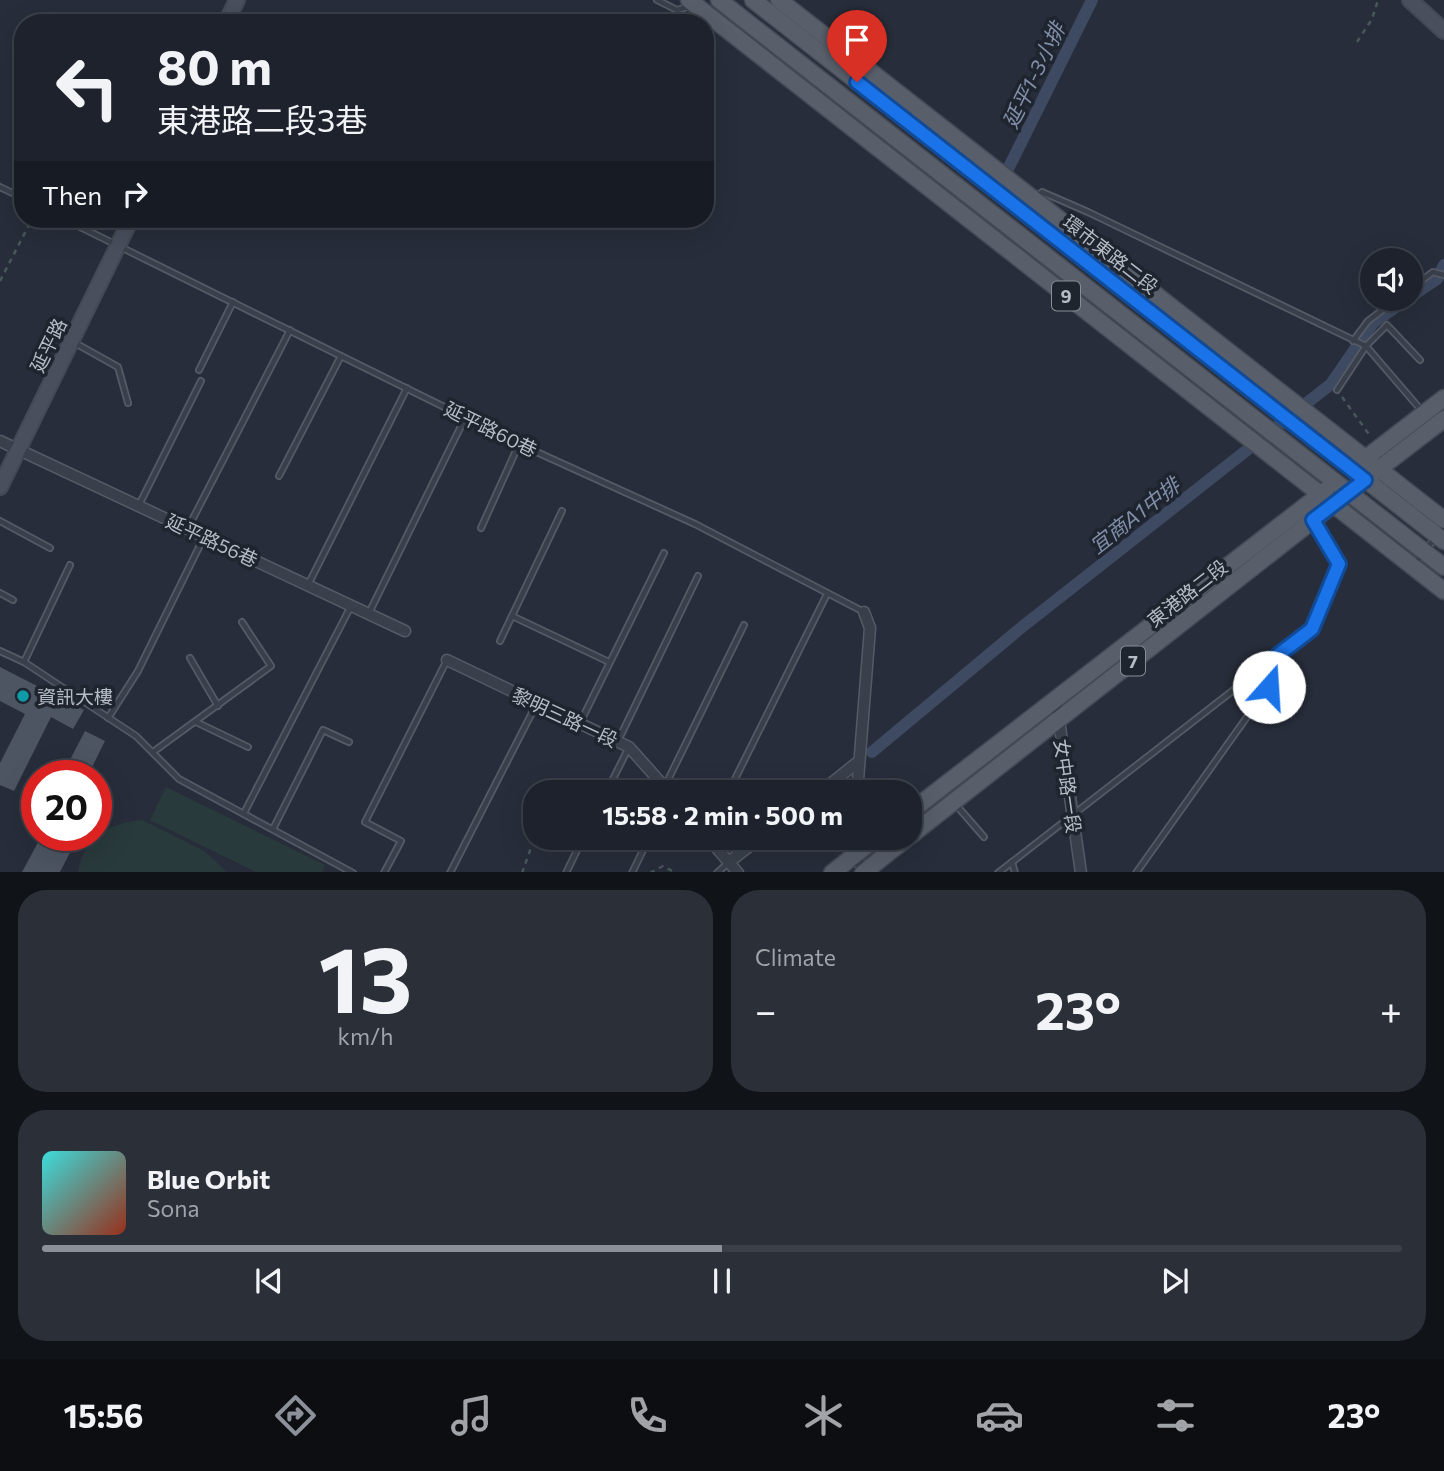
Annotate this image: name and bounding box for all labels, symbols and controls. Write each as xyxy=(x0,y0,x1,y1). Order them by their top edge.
pin xyxy=(827,10,887,82)
water label: 延平1-3小排 xyxy=(997,16,1070,132)
icon: arrive xyxy=(838,21,876,59)
text: 80 m xyxy=(157,35,272,95)
icon: left xyxy=(42,42,133,133)
text: 東港路二段3巷 xyxy=(157,99,367,139)
icon: right xyxy=(116,175,154,213)
text: Then xyxy=(42,179,102,210)
street label: 環市東路二段 xyxy=(1059,210,1163,298)
map controls xyxy=(1360,248,1423,311)
button: sound xyxy=(1360,248,1423,311)
road number: 9 xyxy=(1052,282,1080,310)
street label: 延平路 xyxy=(25,314,71,376)
street label: 延平路60巷 xyxy=(441,397,541,461)
water label: 宜商A1中排 xyxy=(1084,470,1186,558)
street label: 延平路56巷 xyxy=(163,509,261,571)
street label: 東港路二段 xyxy=(1142,555,1232,631)
road number: 7 xyxy=(1121,646,1145,676)
position arrow xyxy=(1232,650,1306,724)
street label: 黎明三路一段 xyxy=(508,682,622,752)
place label: 資訊大樓 xyxy=(37,685,113,708)
marker: 資訊大樓 xyxy=(15,688,31,704)
street label: 女中路一段 xyxy=(1050,737,1086,835)
speed limit sign: 20 xyxy=(21,760,112,851)
text: 15:58 · 2 min · 500 m xyxy=(602,799,843,830)
text: 13 xyxy=(318,920,413,1032)
text: Climate xyxy=(755,943,836,971)
text: 23° xyxy=(1035,977,1121,1041)
text: − xyxy=(755,986,777,1033)
text: + xyxy=(1380,986,1402,1033)
text: km/h xyxy=(338,1022,393,1050)
text: Blue Orbit xyxy=(147,1163,270,1194)
text: Sona xyxy=(147,1194,199,1222)
icon: previous xyxy=(250,1262,288,1300)
icon: pause xyxy=(703,1262,741,1300)
icon: next xyxy=(1156,1262,1194,1300)
icon: directions xyxy=(271,1391,320,1440)
icon: music xyxy=(447,1391,496,1440)
icon: phone xyxy=(623,1391,672,1440)
icon: climate xyxy=(799,1391,848,1440)
icon: car xyxy=(975,1391,1024,1440)
icon: filters xyxy=(1151,1391,1200,1440)
text: 15:56 xyxy=(64,1395,144,1435)
text: 23° xyxy=(1328,1395,1380,1435)

